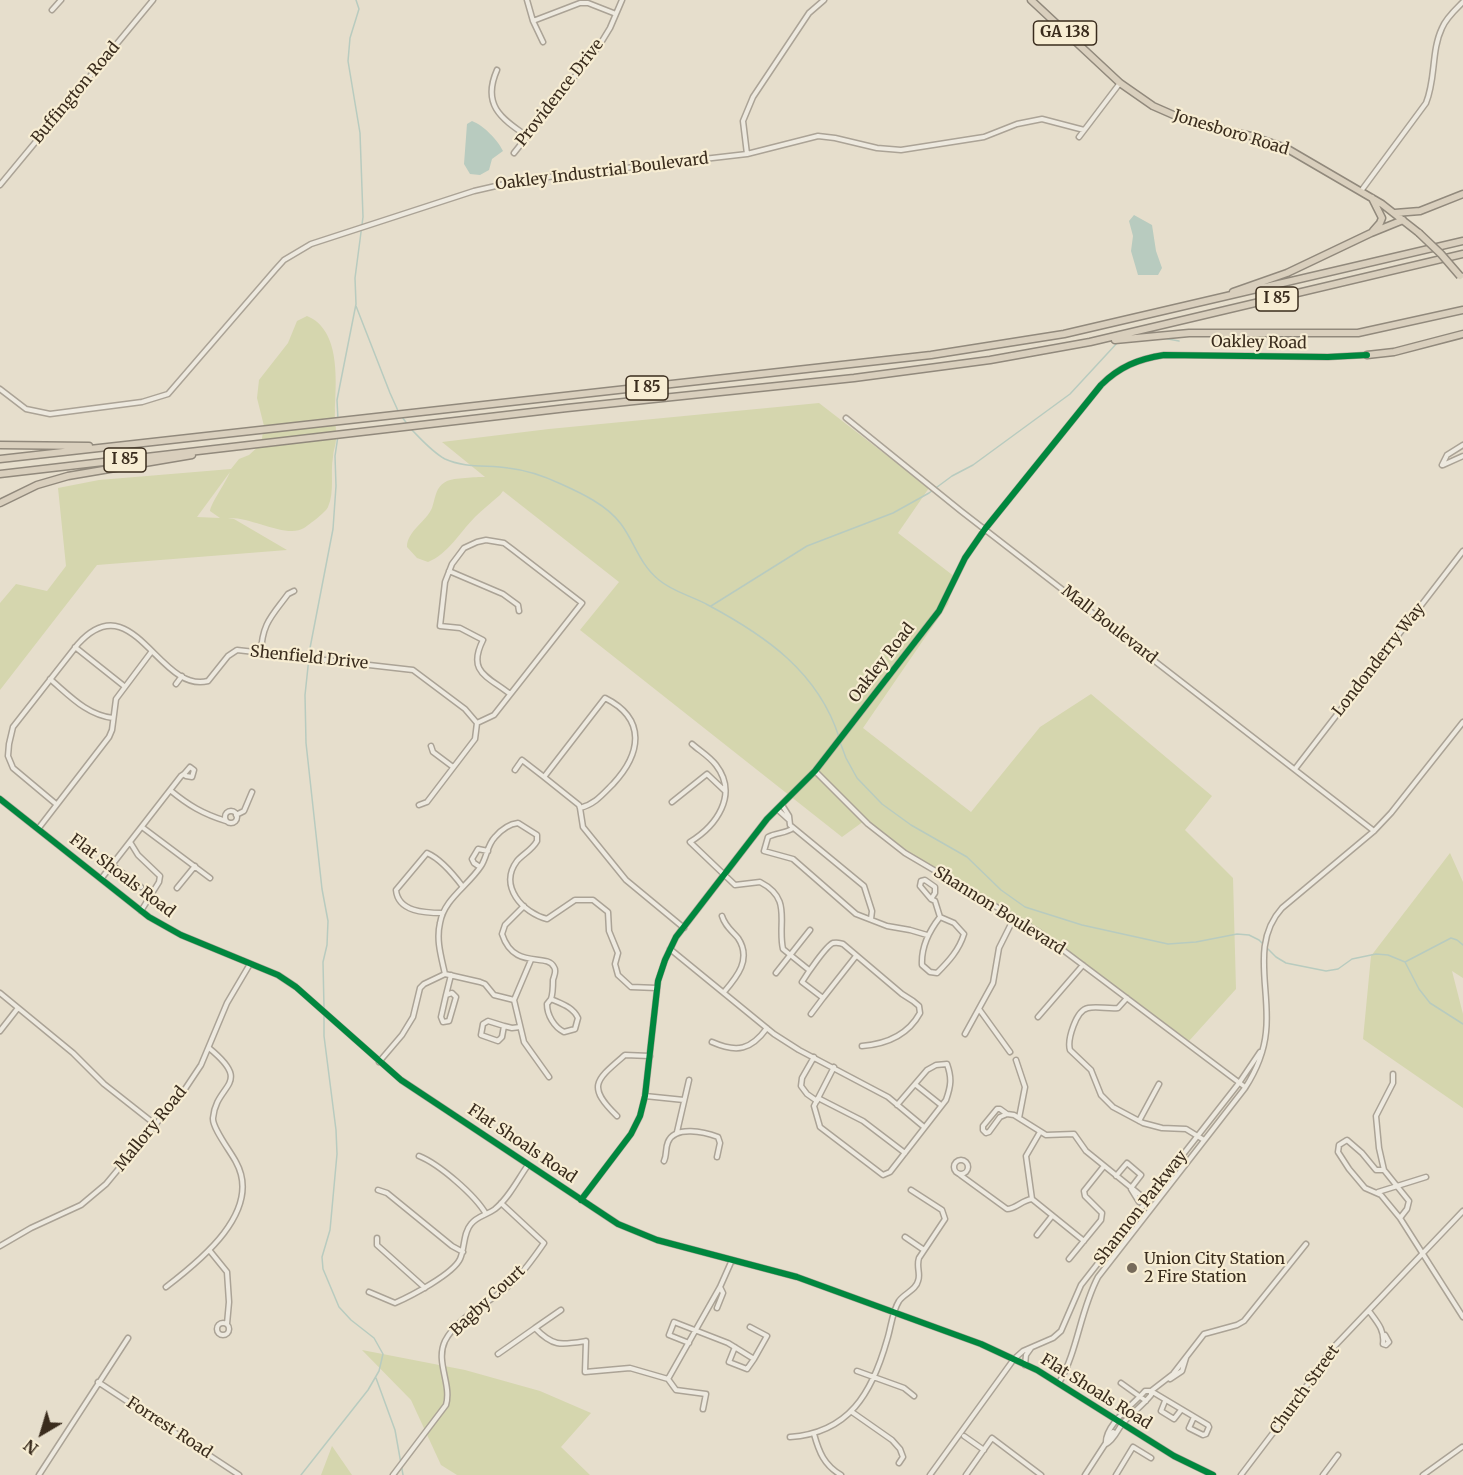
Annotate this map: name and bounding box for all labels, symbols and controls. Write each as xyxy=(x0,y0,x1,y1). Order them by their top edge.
road number: GA 138 xyxy=(1034,21,1096,45)
street label: Providence Drive xyxy=(512,36,608,150)
street label: Buffington Road xyxy=(28,38,124,148)
street label: Jonesboro Road xyxy=(1171,106,1291,160)
street label: Oakley Industrial Boulevard xyxy=(494,149,710,195)
road number: I 85 xyxy=(1256,287,1298,311)
street label: Oakley Road xyxy=(1211,333,1307,353)
road number: I 85 xyxy=(626,376,668,400)
road number: I 85 xyxy=(104,448,146,472)
street label: Mall Boulevard xyxy=(1057,582,1161,668)
street label: Londonderry Way xyxy=(1329,600,1429,720)
street label: Oakley Road xyxy=(845,619,919,707)
street label: Shenfield Drive xyxy=(249,642,369,674)
street label: Flat Shoals Road xyxy=(66,830,178,922)
street label: Shannon Boulevard xyxy=(930,863,1068,959)
street label: Mallory Road xyxy=(111,1083,191,1175)
street label: Flat Shoals Road xyxy=(464,1101,580,1187)
street label: Shannon Parkway xyxy=(1090,1147,1192,1269)
place label: Union City Station 2 Fire Station xyxy=(1144,1249,1285,1287)
marker: Union City Station 2 Fire Station xyxy=(1125,1261,1139,1275)
street label: Bagby Court xyxy=(447,1262,529,1340)
street label: Church Street xyxy=(1266,1342,1344,1438)
street label: Flat Shoals Road xyxy=(1037,1350,1155,1434)
street label: Forrest Road xyxy=(123,1393,215,1463)
north arrow xyxy=(12,1403,72,1463)
text: N xyxy=(20,1435,42,1459)

